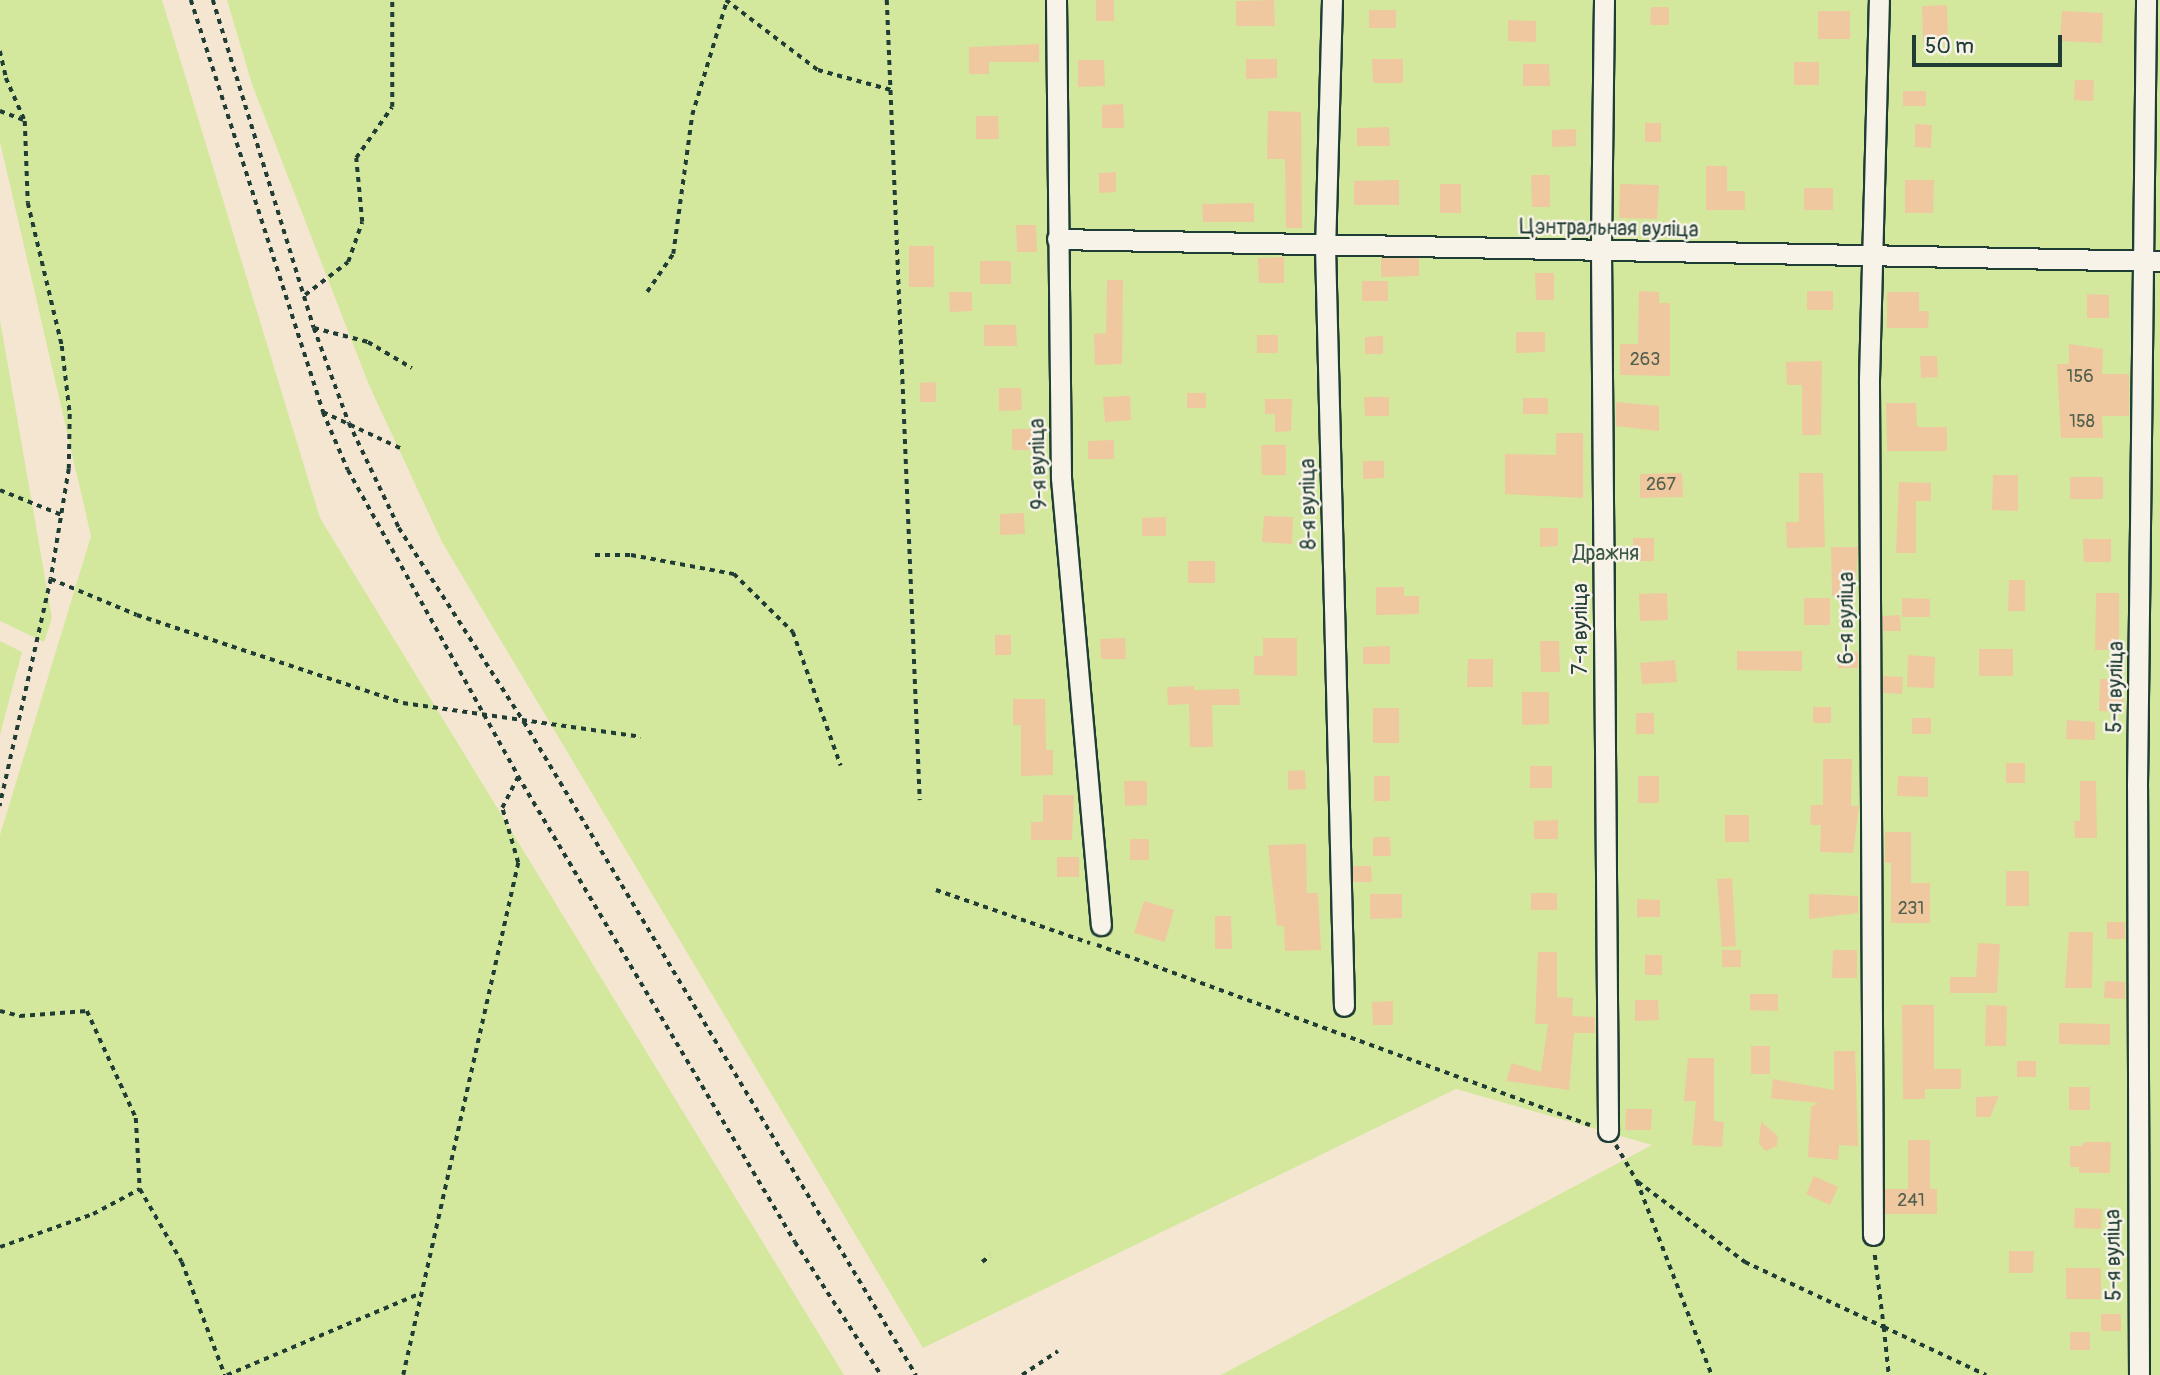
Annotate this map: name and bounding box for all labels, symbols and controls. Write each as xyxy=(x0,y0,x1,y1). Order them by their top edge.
scale bar xyxy=(1915,21,2066,65)
text: 50 m xyxy=(1925,33,1974,60)
street label: Цэнтральная вуліца xyxy=(1519,215,1699,243)
house number: 263 xyxy=(1630,349,1660,371)
house number: 156 xyxy=(2066,366,2094,388)
house number: 158 xyxy=(2069,411,2095,433)
street label: 9-я вуліца xyxy=(1025,418,1053,510)
street label: 8-я вуліца xyxy=(1296,458,1322,550)
house number: 267 xyxy=(1646,474,1676,496)
park label: Дражня xyxy=(1573,541,1639,567)
street label: 6-я вуліца xyxy=(1834,572,1860,664)
street label: 7-я вуліца xyxy=(1568,583,1594,675)
street label: 5-я вуліца xyxy=(2103,641,2129,733)
house number: 231 xyxy=(1898,898,1924,920)
house number: 241 xyxy=(1897,1190,1925,1212)
street label: 5-я вуліца xyxy=(2101,1209,2127,1301)

